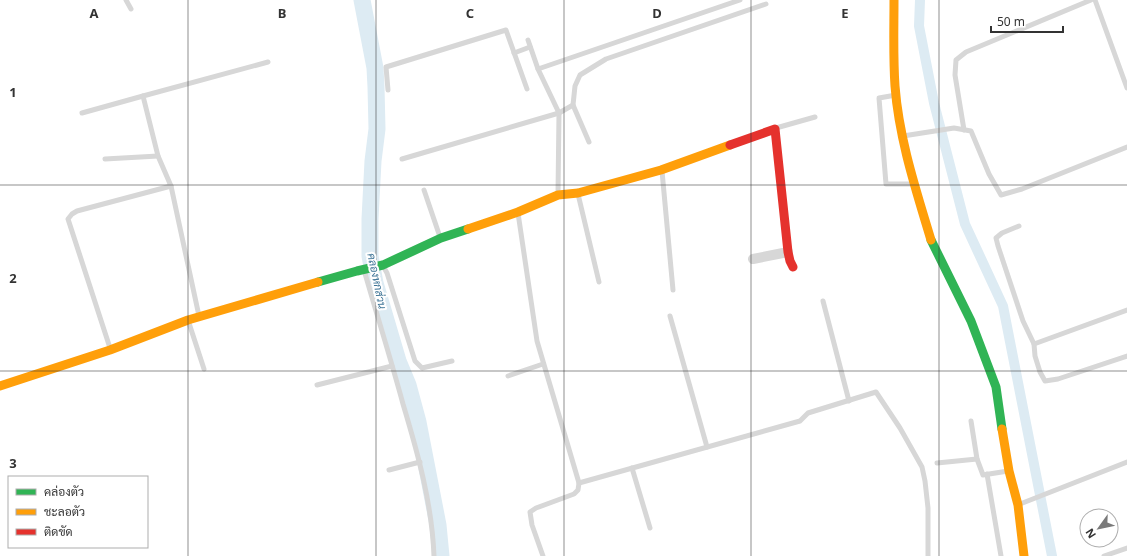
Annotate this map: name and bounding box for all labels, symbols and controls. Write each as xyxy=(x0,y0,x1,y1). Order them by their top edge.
text: A xyxy=(90,4,99,22)
text: B xyxy=(278,4,286,22)
text: C xyxy=(466,4,474,22)
text: D xyxy=(652,4,662,22)
text: E xyxy=(841,4,849,22)
scale bar xyxy=(991,8,1063,34)
text: 50 m xyxy=(997,13,1025,30)
text: 1 xyxy=(9,83,17,101)
water label: คลองหกส่วน xyxy=(364,252,391,310)
text: 2 xyxy=(9,269,17,287)
text: 3 xyxy=(9,454,17,472)
legend xyxy=(8,476,148,548)
text: คล่องตัว xyxy=(44,483,84,500)
text: ชะลอตัว xyxy=(44,503,85,520)
north arrow xyxy=(1079,508,1119,548)
text: ติดขัด xyxy=(44,523,73,540)
text: N xyxy=(1081,526,1099,542)

